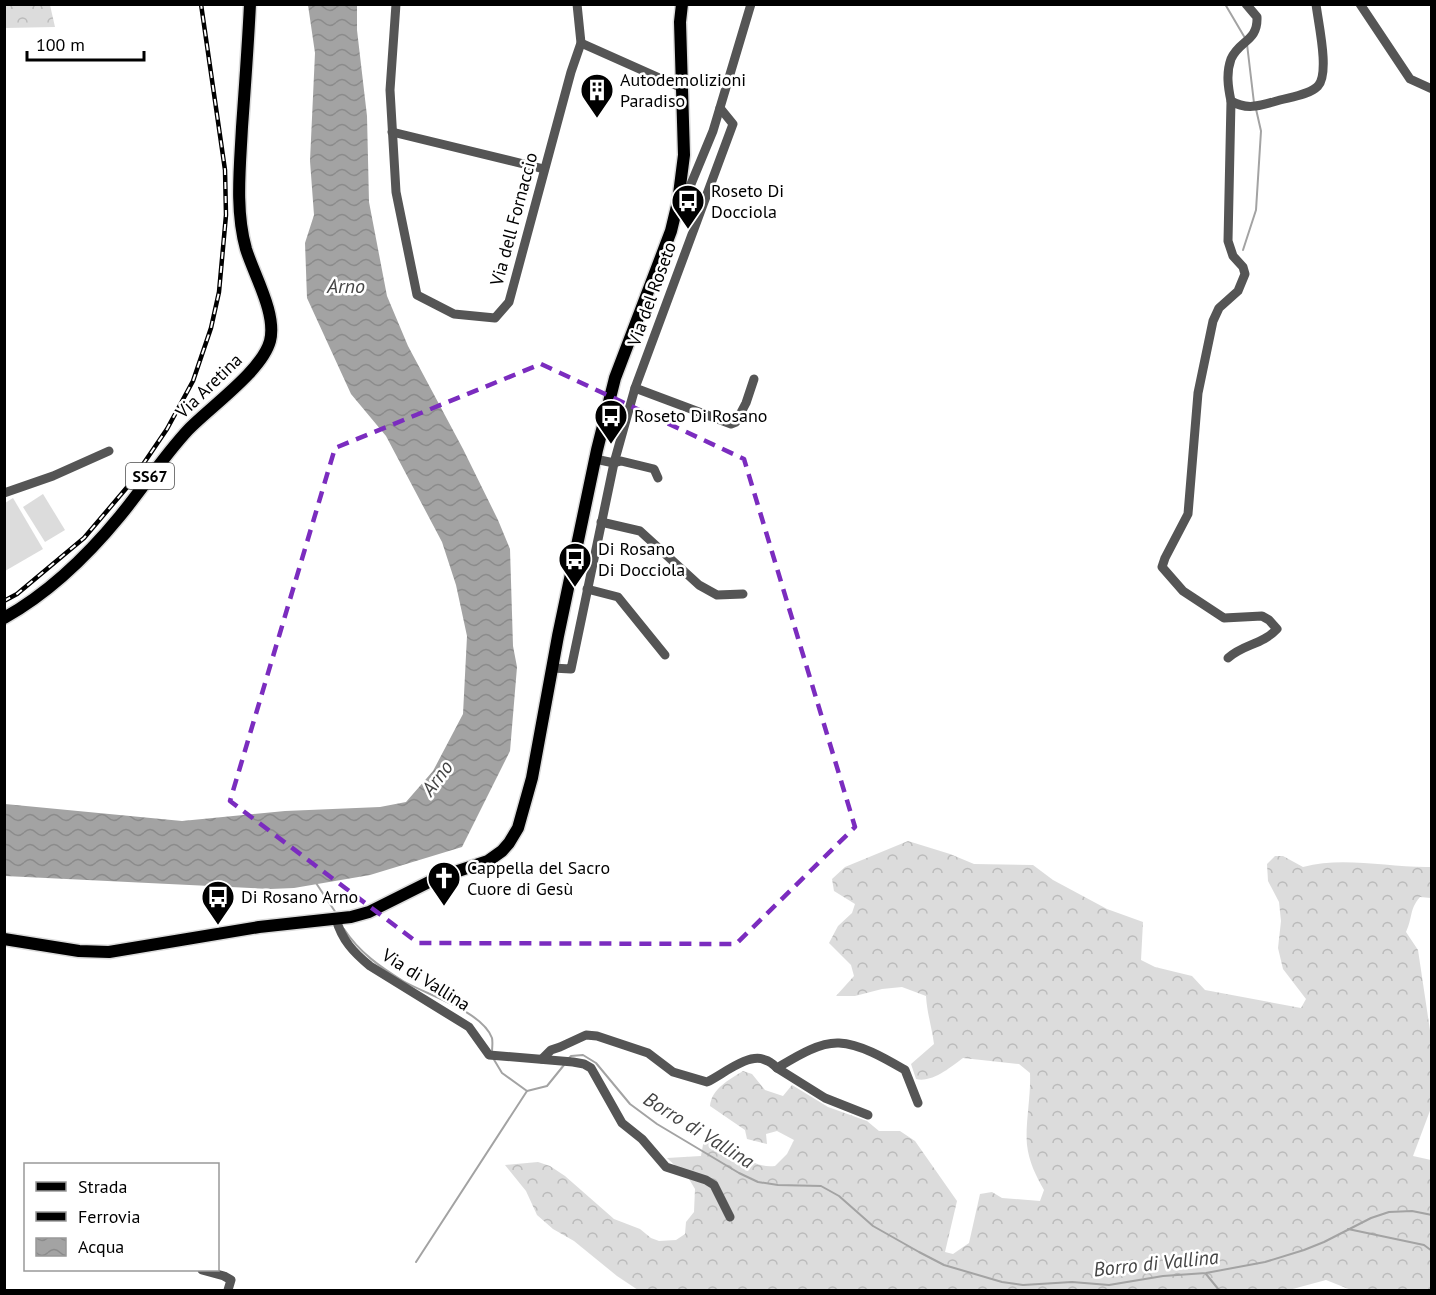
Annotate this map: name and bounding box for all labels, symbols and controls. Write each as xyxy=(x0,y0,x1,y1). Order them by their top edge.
scale bar xyxy=(27,24,144,62)
text: 100 m xyxy=(36,33,85,56)
place label: Autodemolizioni Paradiso xyxy=(620,68,746,112)
building icon: Autodemolizioni Paradiso xyxy=(579,72,615,119)
street label: Via dell Fornaccio xyxy=(484,150,542,289)
place label: Roseto Di Docciola xyxy=(711,179,784,223)
bus stop icon: Roseto Di Docciola xyxy=(670,183,706,230)
street label: Via del Roseto xyxy=(622,238,681,350)
water label: Arno xyxy=(326,273,365,299)
street label: Via Aretina xyxy=(170,348,247,424)
bus stop icon: Roseto Di Rosano xyxy=(593,398,629,445)
place label: Roseto Di Rosano xyxy=(634,404,767,427)
road number: SS67 xyxy=(126,463,174,489)
place label: Di Rosano Di Docciola xyxy=(598,537,685,581)
bus stop icon: Di Rosano Di Docciola xyxy=(557,541,593,588)
water label: Arno xyxy=(415,755,459,802)
place label: Cappella del Sacro Cuore di Gesù xyxy=(467,856,610,900)
church icon: Cappella del Sacro Cuore di Gesù xyxy=(426,860,462,907)
bus stop icon: Di Rosano Arno xyxy=(200,879,236,926)
place label: Di Rosano Arno xyxy=(241,885,358,908)
street label: Via di Vallina xyxy=(377,943,475,1016)
water label: Borro di Vallina xyxy=(639,1086,759,1174)
legend xyxy=(24,1163,219,1271)
text: Strada xyxy=(78,1175,127,1198)
text: Ferrovia xyxy=(78,1205,141,1228)
text: Acqua xyxy=(78,1235,124,1258)
water label: Borro di Vallina xyxy=(1092,1243,1220,1282)

